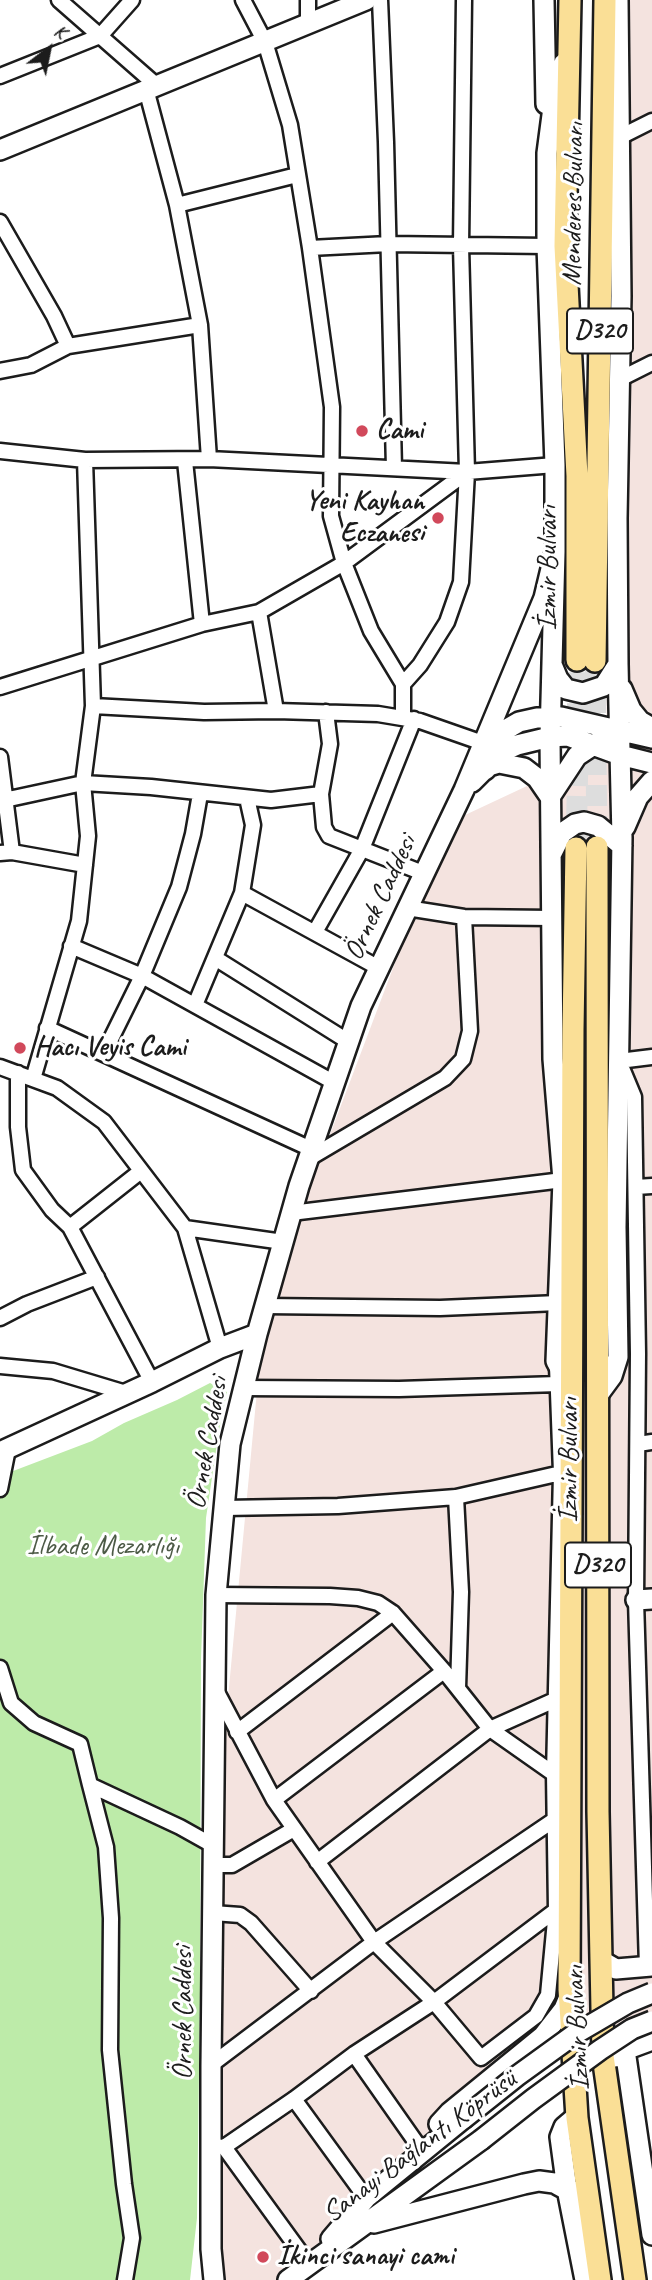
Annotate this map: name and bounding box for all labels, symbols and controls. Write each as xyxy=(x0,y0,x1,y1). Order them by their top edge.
north arrow xyxy=(14,14,84,84)
text: K xyxy=(50,18,71,44)
street label: Menderes Bulvarı xyxy=(556,122,592,286)
road number: D320 xyxy=(567,308,633,354)
place label: Cami xyxy=(376,414,423,448)
marker: Cami xyxy=(354,423,370,439)
place label: Yeni Kayhan Eczanesi xyxy=(305,485,424,551)
street label: İzmir Bulvarı xyxy=(532,506,566,630)
marker: Yeni Kayhan Eczanesi xyxy=(430,510,446,526)
street label: Örnek Caddesi xyxy=(337,830,425,966)
place label: Hacı Veyis Cami xyxy=(34,1031,186,1065)
marker: Hacı Veyis Cami xyxy=(12,1040,28,1056)
street label: Örnek Caddesi xyxy=(180,1374,236,1512)
street label: İzmir Bulvarı xyxy=(553,1398,587,1522)
park label: İlbade Mezarlığı xyxy=(27,1530,179,1564)
road number: D320 xyxy=(565,1542,631,1588)
street label: Örnek Caddesi xyxy=(167,1946,201,2080)
street label: İzmir Bulvarı xyxy=(558,1965,598,2091)
street label: Sanayi Bağlantı Köprüsü xyxy=(317,2063,523,2231)
place label: İkinci sanayi cami xyxy=(277,2240,454,2274)
marker: İkinci sanayi cami xyxy=(255,2249,271,2265)

